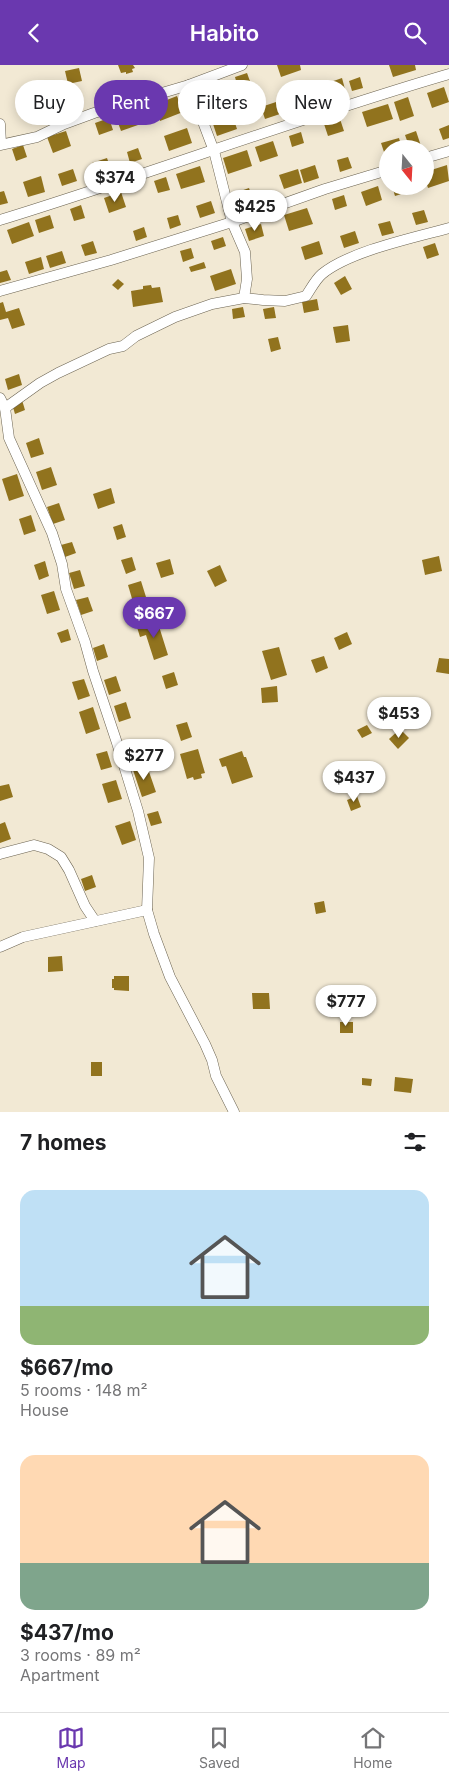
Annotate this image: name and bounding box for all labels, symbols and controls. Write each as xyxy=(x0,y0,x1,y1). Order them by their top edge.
icon: back xyxy=(20,19,48,47)
icon: search xyxy=(401,19,429,47)
text: Habito xyxy=(190,20,259,46)
chip: Buy xyxy=(15,80,84,125)
chip: Rent xyxy=(94,80,168,125)
chip: Filters xyxy=(178,80,266,125)
chip: New xyxy=(276,80,350,125)
north arrow xyxy=(379,140,434,195)
map controls xyxy=(379,140,434,195)
pin: $374 xyxy=(85,161,145,203)
text: $374 xyxy=(95,167,135,187)
pin: $425 xyxy=(225,189,285,232)
text: $425 xyxy=(234,196,276,216)
pin: $667 xyxy=(124,597,184,639)
text: $667 xyxy=(134,603,174,623)
pin: $453 xyxy=(369,697,429,739)
text: $453 xyxy=(378,703,420,723)
pin: $277 xyxy=(114,739,174,781)
text: $277 xyxy=(124,745,164,765)
pin: $437 xyxy=(324,761,384,803)
text: $437 xyxy=(334,767,374,787)
pin: $777 xyxy=(316,985,376,1027)
text: $777 xyxy=(326,991,366,1011)
icon: filters xyxy=(401,1128,429,1156)
text: 7 homes xyxy=(20,1130,107,1155)
icon: home xyxy=(180,1222,270,1312)
text: $667/mo xyxy=(20,1355,113,1380)
text: 5 rooms · 148 m² xyxy=(20,1380,148,1400)
text: House xyxy=(20,1400,69,1420)
icon: home xyxy=(180,1487,270,1577)
text: $437/mo xyxy=(20,1620,114,1645)
text: 3 rooms · 89 m² xyxy=(20,1645,141,1665)
text: Apartment xyxy=(20,1665,100,1685)
tab: Map xyxy=(57,1724,86,1771)
tab: Saved xyxy=(199,1724,240,1771)
tab: Home xyxy=(353,1724,392,1771)

